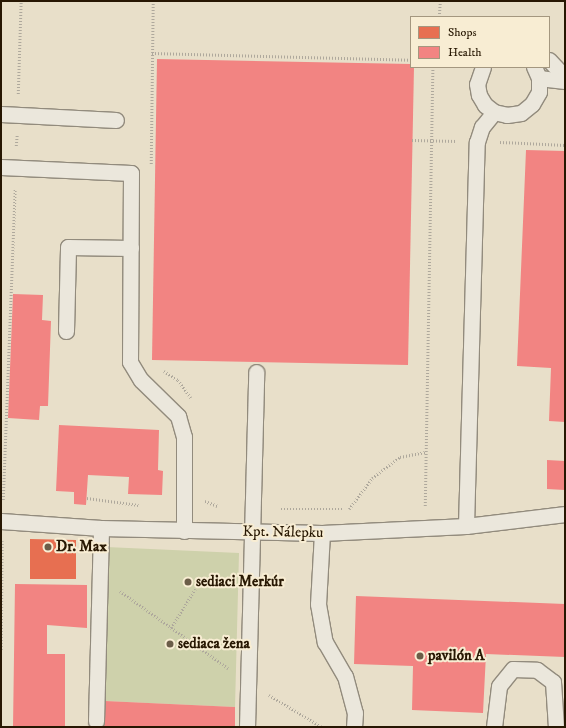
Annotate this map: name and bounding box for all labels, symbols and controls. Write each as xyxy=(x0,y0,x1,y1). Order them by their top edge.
legend xyxy=(410,16,550,68)
text: Shops xyxy=(448,25,476,40)
text: Health xyxy=(448,45,482,60)
street label: Kpt. Nálepku xyxy=(243,522,323,542)
place label: Dr. Max xyxy=(56,538,107,556)
marker: Dr. Max xyxy=(43,542,53,552)
place label: sediaci Merkúr xyxy=(196,573,284,591)
marker: sediaci Merkúr xyxy=(183,577,193,587)
place label: sediaca žena xyxy=(178,635,250,653)
marker: sediaca žena xyxy=(165,639,175,649)
place label: pavilón A xyxy=(428,647,485,665)
marker: pavilón A xyxy=(415,651,425,661)

